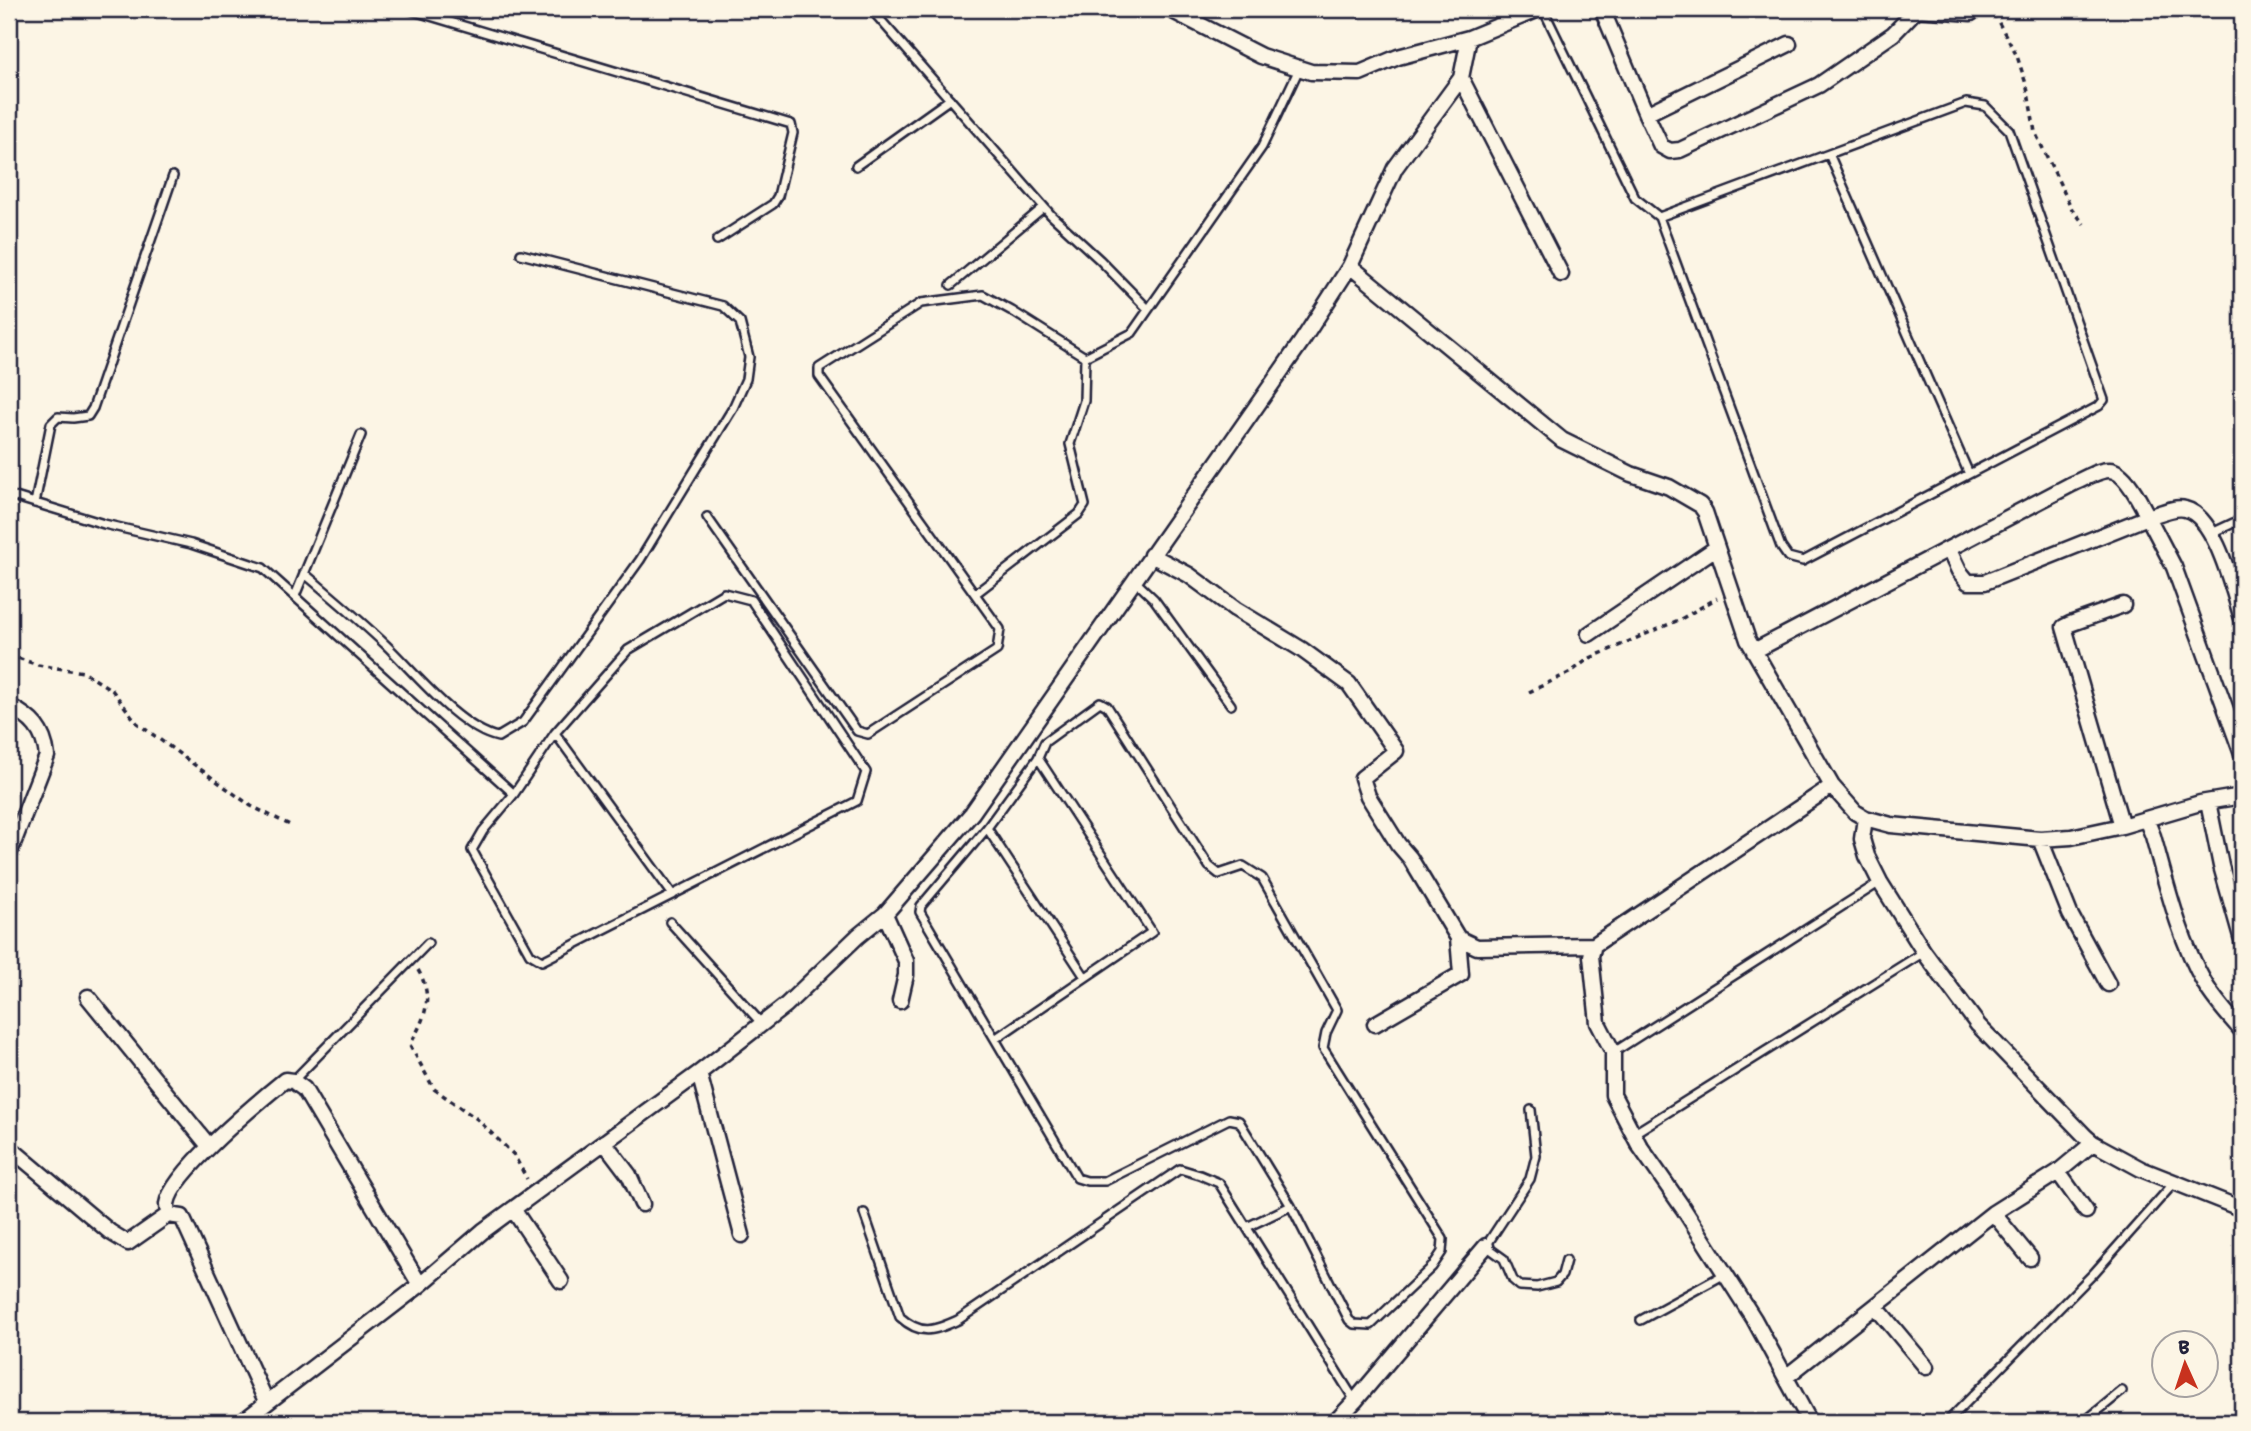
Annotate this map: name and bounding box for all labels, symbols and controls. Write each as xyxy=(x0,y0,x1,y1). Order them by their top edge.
north arrow xyxy=(2150,1330,2220,1400)
text: B xyxy=(2178,1335,2191,1360)

